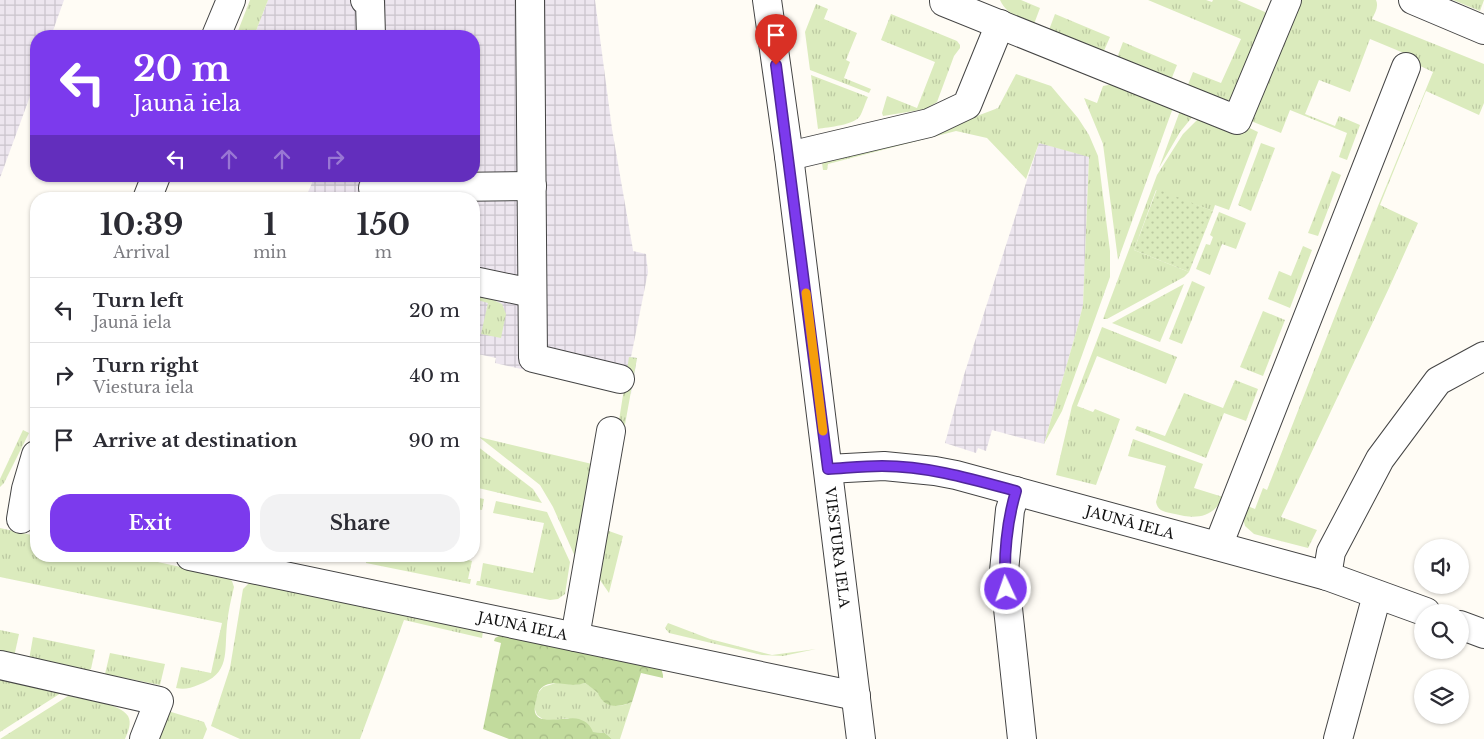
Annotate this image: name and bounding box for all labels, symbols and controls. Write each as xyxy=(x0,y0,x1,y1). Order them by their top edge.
pin xyxy=(755,14,797,65)
icon: arrive xyxy=(762,21,790,49)
text: 20 m xyxy=(133,47,230,90)
icon: left xyxy=(50,50,115,115)
text: Jaunā iela xyxy=(133,90,241,117)
icon: left xyxy=(162,145,190,173)
icon: ahead xyxy=(215,145,243,173)
icon: ahead xyxy=(268,145,296,173)
icon: right xyxy=(321,145,349,173)
text: 10:39 xyxy=(100,206,183,243)
text: 1 xyxy=(263,206,277,243)
text: 150 xyxy=(357,206,410,243)
text: Arrival xyxy=(113,242,170,262)
text: min xyxy=(253,242,287,262)
text: m xyxy=(375,242,392,262)
text: Turn left xyxy=(93,289,184,312)
icon: left xyxy=(50,296,78,324)
text: 20 m xyxy=(409,299,460,322)
text: Jaunā iela xyxy=(93,312,171,332)
text: Turn right xyxy=(93,354,199,377)
icon: right xyxy=(50,361,78,389)
text: 40 m xyxy=(409,364,460,387)
text: Viestura iela xyxy=(93,377,194,397)
icon: arrive xyxy=(50,426,78,454)
text: Arrive at destination xyxy=(93,429,297,452)
text: 90 m xyxy=(408,429,460,452)
street label: VIESTURA IELA xyxy=(821,485,854,609)
button: Exit xyxy=(50,494,250,552)
button: Share xyxy=(260,494,460,552)
street label: JAUNĀ IELA xyxy=(1082,501,1177,543)
map controls xyxy=(1414,539,1469,724)
button: sound xyxy=(1414,539,1469,594)
position arrow xyxy=(979,562,1031,614)
button: search xyxy=(1414,604,1469,659)
street label: JAUNĀ IELA xyxy=(474,607,570,644)
button: layers xyxy=(1414,669,1469,724)

